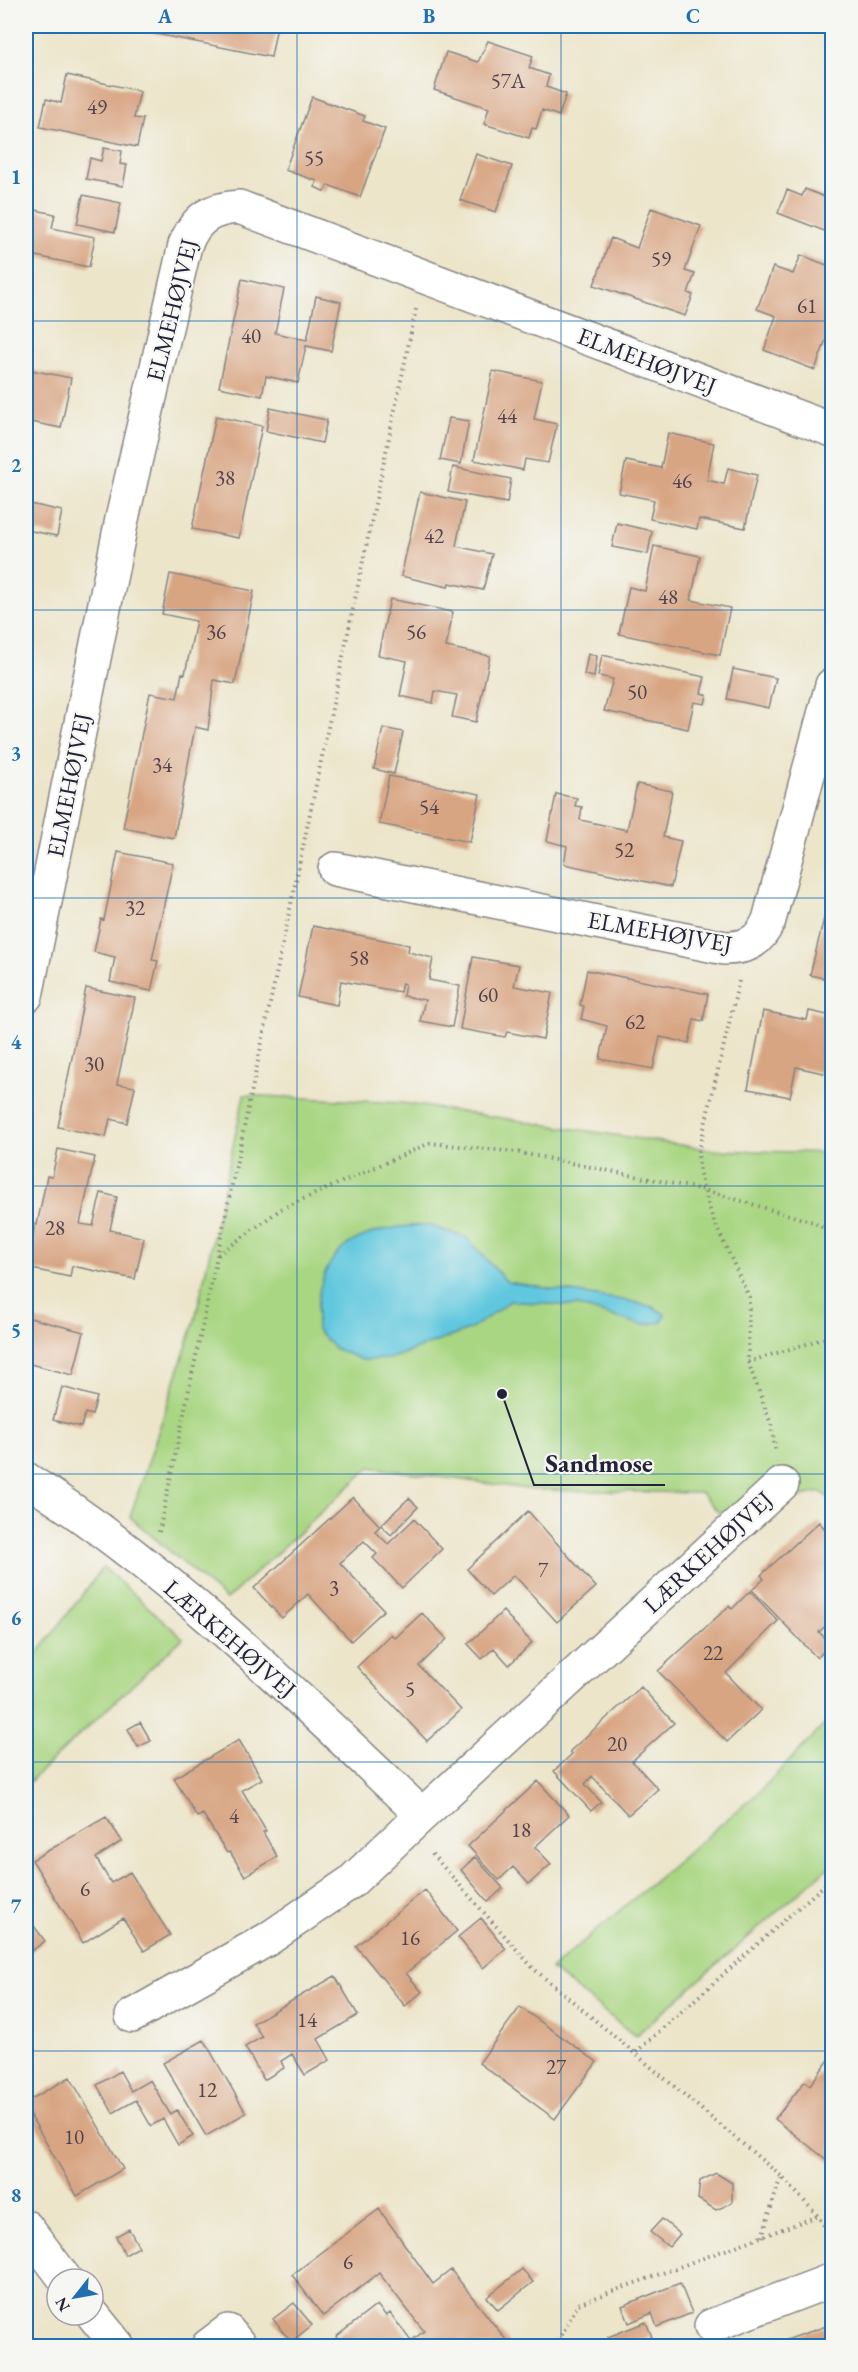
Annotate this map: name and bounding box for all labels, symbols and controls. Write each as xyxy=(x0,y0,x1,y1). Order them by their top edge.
text: A xyxy=(157,3,173,29)
text: B xyxy=(423,3,435,29)
text: C xyxy=(686,3,700,29)
house number: 57A xyxy=(491,67,526,94)
house number: 49 xyxy=(87,93,107,120)
house number: 55 xyxy=(304,144,324,171)
text: 1 xyxy=(11,164,21,190)
street label: ELMEHØJVEJ xyxy=(139,235,204,385)
house number: 59 xyxy=(651,245,671,272)
house number: 61 xyxy=(797,292,817,319)
street label: ELMEHØJVEJ xyxy=(573,320,721,401)
house number: 40 xyxy=(241,322,261,349)
house number: 44 xyxy=(497,402,518,429)
text: 2 xyxy=(11,452,22,478)
house number: 38 xyxy=(215,464,235,491)
house number: 46 xyxy=(672,467,692,494)
house number: 42 xyxy=(424,522,444,549)
house number: 48 xyxy=(658,583,678,610)
house number: 36 xyxy=(206,618,226,645)
house number: 56 xyxy=(406,618,426,645)
house number: 50 xyxy=(627,678,647,705)
street label: ELMEHØJVEJ xyxy=(39,710,98,860)
text: 3 xyxy=(11,740,21,766)
house number: 34 xyxy=(152,751,173,778)
house number: 54 xyxy=(419,793,440,820)
house number: 52 xyxy=(614,836,634,863)
house number: 32 xyxy=(125,894,145,921)
street label: ELMEHØJVEJ xyxy=(585,904,735,960)
house number: 58 xyxy=(349,944,369,971)
house number: 60 xyxy=(478,981,498,1008)
house number: 62 xyxy=(625,1008,645,1035)
text: 4 xyxy=(11,1029,22,1055)
house number: 30 xyxy=(84,1050,104,1077)
house number: 28 xyxy=(45,1214,65,1241)
text: 5 xyxy=(11,1317,21,1343)
callout: Sandmose xyxy=(534,1441,665,1485)
text: Sandmose xyxy=(545,1446,653,1480)
street label: LÆRKEHØJVEJ xyxy=(636,1484,779,1620)
house number: 7 xyxy=(538,1556,549,1583)
street label: LÆRKEHØJVEJ xyxy=(158,1572,303,1705)
house number: 3 xyxy=(329,1574,339,1601)
text: 6 xyxy=(11,1605,22,1631)
house number: 22 xyxy=(703,1639,723,1666)
house number: 5 xyxy=(405,1675,415,1702)
house number: 20 xyxy=(607,1730,627,1757)
house number: 4 xyxy=(229,1802,240,1829)
house number: 18 xyxy=(511,1816,531,1843)
house number: 6 xyxy=(80,1875,90,1902)
text: 7 xyxy=(11,1893,22,1919)
house number: 16 xyxy=(400,1924,420,1951)
house number: 14 xyxy=(297,2006,318,2033)
house number: 27 xyxy=(546,2053,567,2080)
house number: 12 xyxy=(197,2076,217,2103)
house number: 10 xyxy=(64,2123,84,2150)
text: 8 xyxy=(11,2182,21,2208)
house number: 6 xyxy=(343,2248,353,2275)
north arrow xyxy=(45,2267,105,2327)
text: N xyxy=(50,2293,75,2315)

